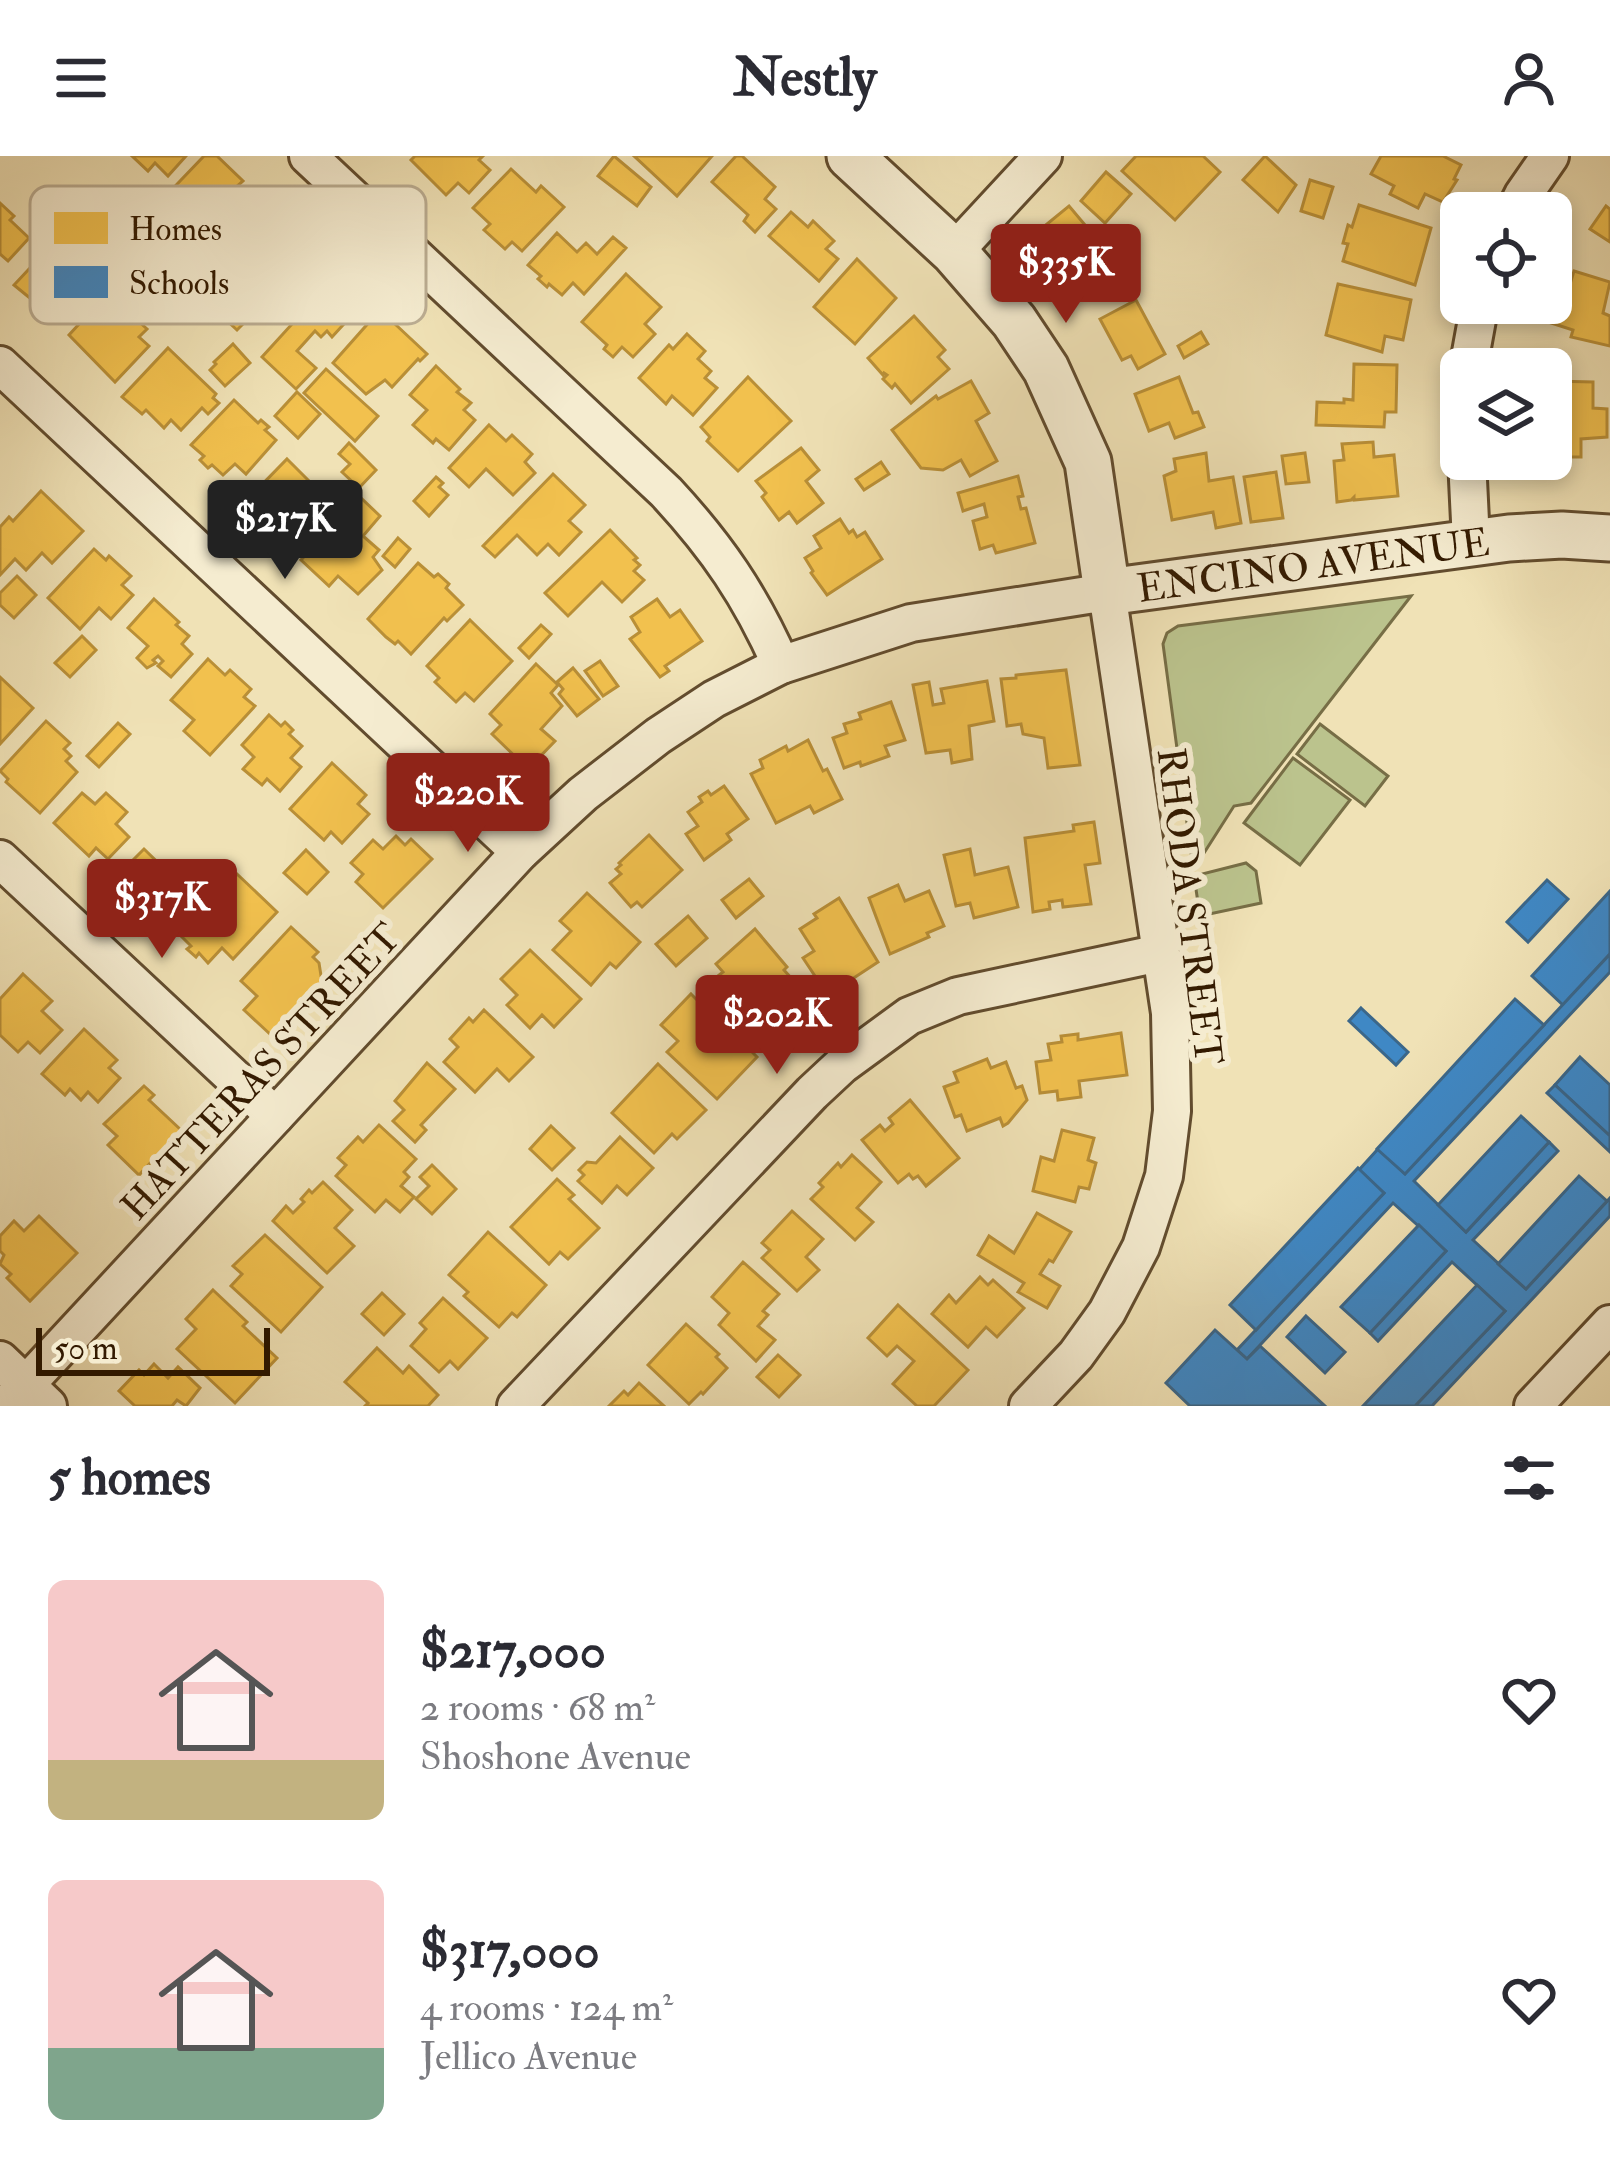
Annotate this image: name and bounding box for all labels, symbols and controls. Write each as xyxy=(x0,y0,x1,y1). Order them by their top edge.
text: Nestly xyxy=(733,44,877,112)
icon: menu xyxy=(48,45,114,111)
icon: person xyxy=(1496,45,1562,111)
legend xyxy=(30,186,426,324)
map controls xyxy=(1440,192,1572,480)
button: locate xyxy=(1440,192,1572,324)
text: Homes xyxy=(129,209,222,250)
pin: $335K xyxy=(982,224,1150,326)
text: $335K xyxy=(1018,238,1114,287)
text: Schools xyxy=(129,263,229,304)
button: layers xyxy=(1440,348,1572,480)
pin: $217K xyxy=(201,480,369,582)
text: $217K xyxy=(235,494,335,543)
street label: ENCINO AVENUE xyxy=(1134,518,1492,614)
street label: RHODA STREET xyxy=(1146,745,1233,1067)
pin: $220K xyxy=(384,753,552,855)
text: $220K xyxy=(414,767,522,816)
pin: $317K xyxy=(78,859,246,961)
text: $317K xyxy=(114,873,210,922)
street label: HATTERAS STREET xyxy=(111,913,411,1231)
pin: $202K xyxy=(693,975,861,1077)
text: $202K xyxy=(723,989,831,1038)
scale bar xyxy=(36,1322,270,1375)
text: 50 m xyxy=(54,1328,118,1369)
icon: filters xyxy=(1496,1445,1562,1511)
text: 5 homes xyxy=(48,1446,211,1510)
text: $217,000 xyxy=(420,1619,606,1683)
icon: home xyxy=(144,1628,288,1772)
icon: heart xyxy=(1496,1667,1562,1733)
text: 2 rooms · 68 m² xyxy=(420,1683,655,1732)
text: Shoshone Avenue xyxy=(420,1732,691,1781)
text: $317,000 xyxy=(420,1919,600,1983)
icon: home xyxy=(144,1928,288,2072)
icon: heart xyxy=(1496,1967,1562,2033)
text: 4 rooms · 124 m² xyxy=(420,1983,673,2032)
text: Jellico Avenue xyxy=(420,2032,637,2081)

